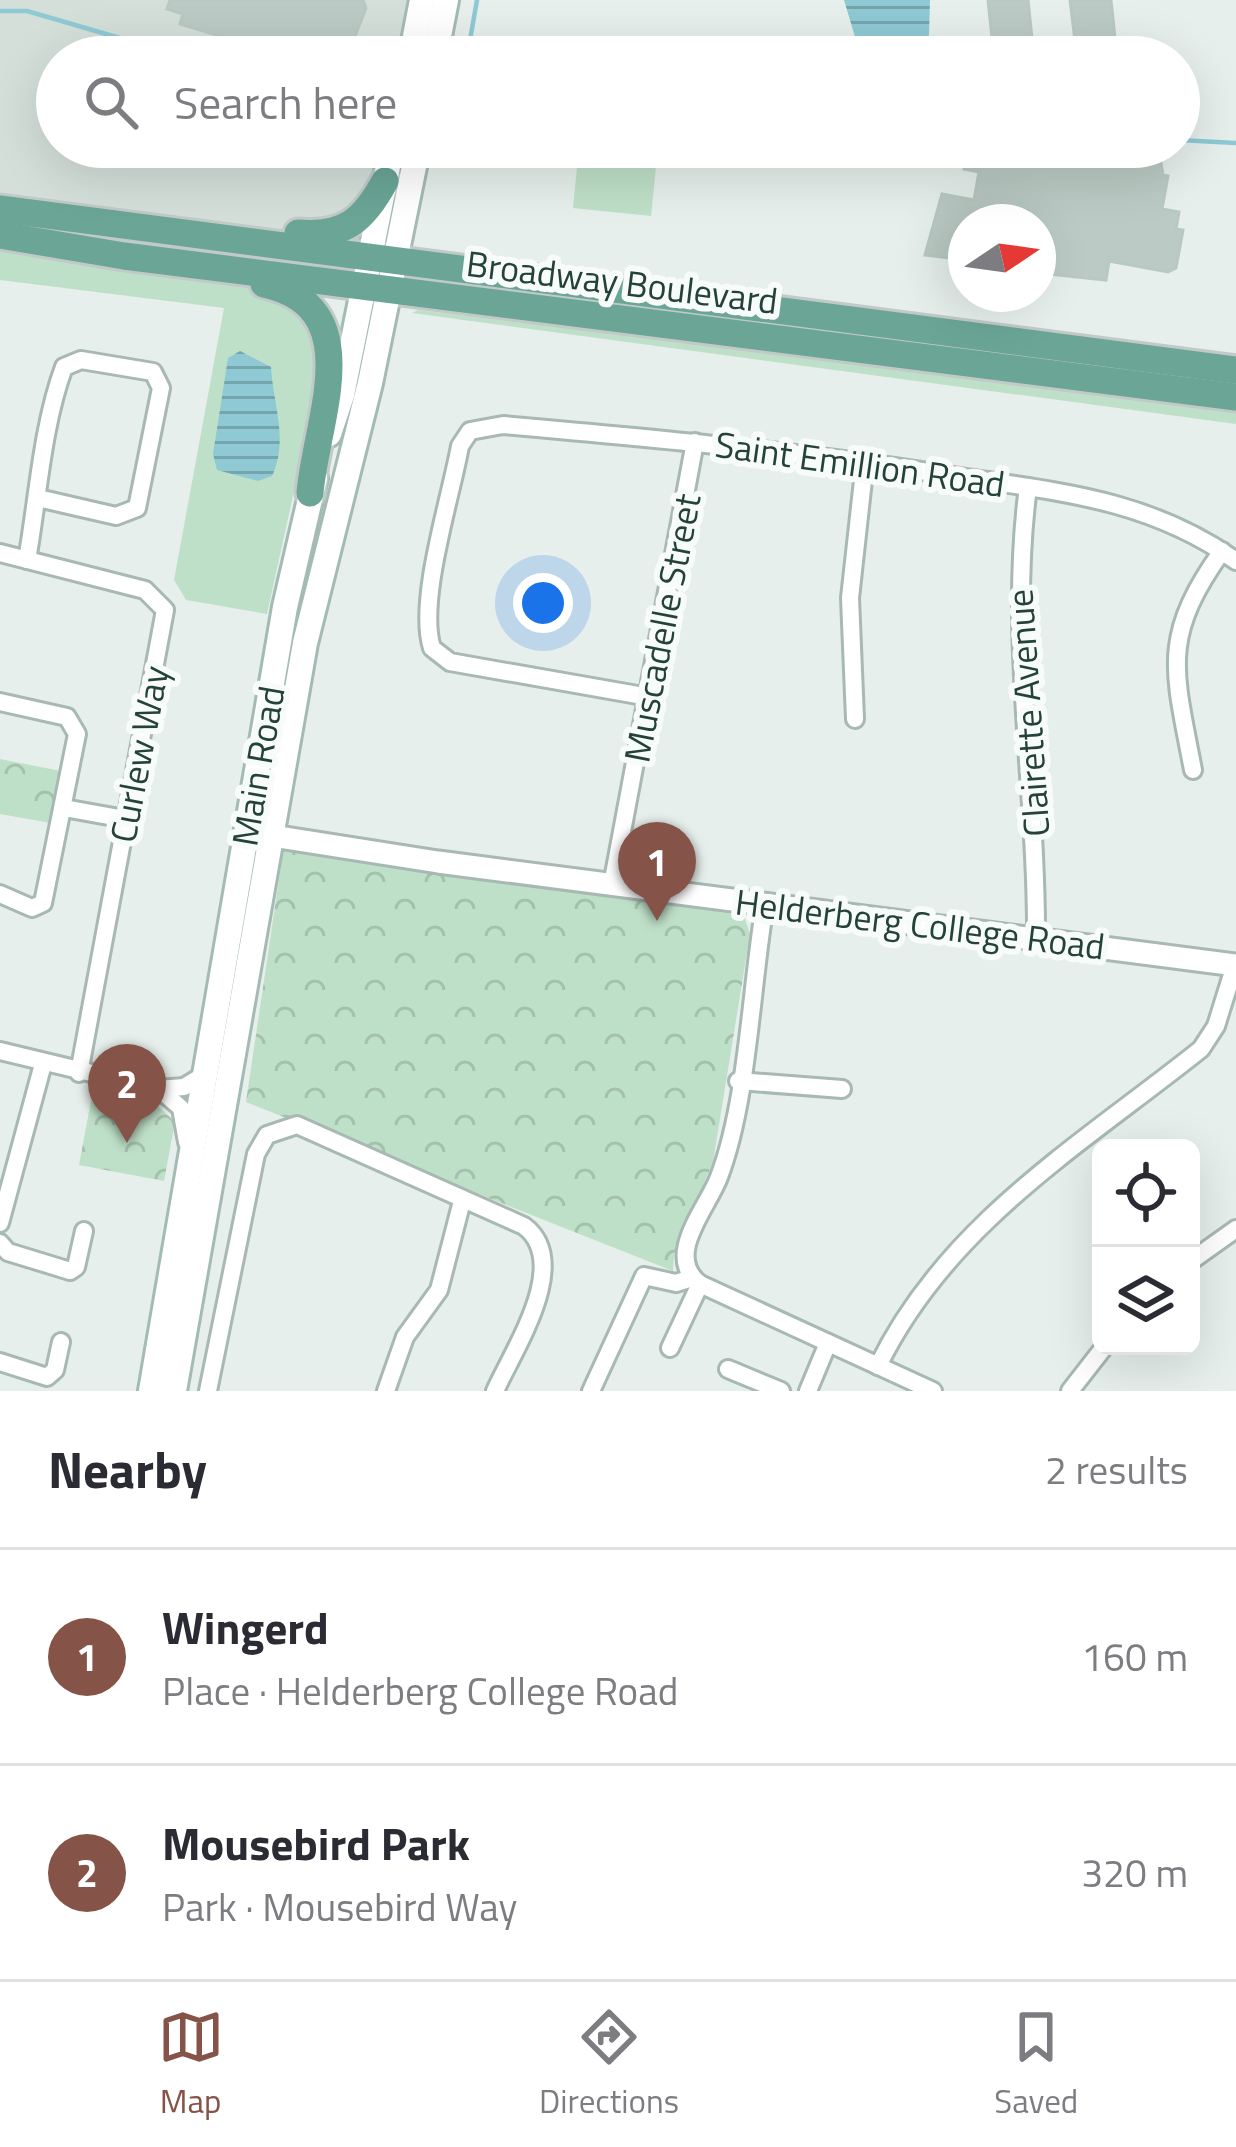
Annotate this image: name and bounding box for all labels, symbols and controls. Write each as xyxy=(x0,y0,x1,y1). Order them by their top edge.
search box xyxy=(36,36,1200,168)
text: Search here xyxy=(174,68,397,136)
icon: search xyxy=(78,69,144,135)
north arrow xyxy=(948,204,1056,312)
street label: Broadway Boulevard xyxy=(463,235,781,328)
street label: Saint Emillion Road xyxy=(712,416,1008,511)
street label: Muscadelle Street xyxy=(609,489,715,767)
your location xyxy=(513,573,573,633)
street label: Clairette Avenue xyxy=(991,587,1064,839)
street label: Curlew Way xyxy=(94,661,183,847)
street label: Main Road xyxy=(216,682,299,850)
pin: 1 xyxy=(618,822,696,921)
street label: Helderberg College Road xyxy=(732,874,1108,973)
pin: 2 xyxy=(88,1044,166,1143)
map controls xyxy=(1092,1139,1200,1355)
button: locate xyxy=(1092,1139,1200,1247)
button: layers xyxy=(1092,1247,1200,1355)
text: Nearby xyxy=(48,1430,207,1508)
text: 2 results xyxy=(1045,1440,1188,1499)
text: Wingerd xyxy=(162,1593,329,1661)
text: 1 xyxy=(76,1627,98,1686)
text: 160 m xyxy=(1081,1627,1188,1686)
text: Place · Helderberg College Road xyxy=(162,1661,678,1720)
text: Mousebird Park xyxy=(162,1809,470,1877)
text: 2 xyxy=(76,1843,98,1902)
text: 320 m xyxy=(1081,1843,1188,1902)
text: Park · Mousebird Way xyxy=(162,1877,517,1936)
tab: Map xyxy=(158,2004,224,2126)
tab: Directions xyxy=(539,2004,679,2126)
tab: Saved xyxy=(994,2004,1078,2126)

